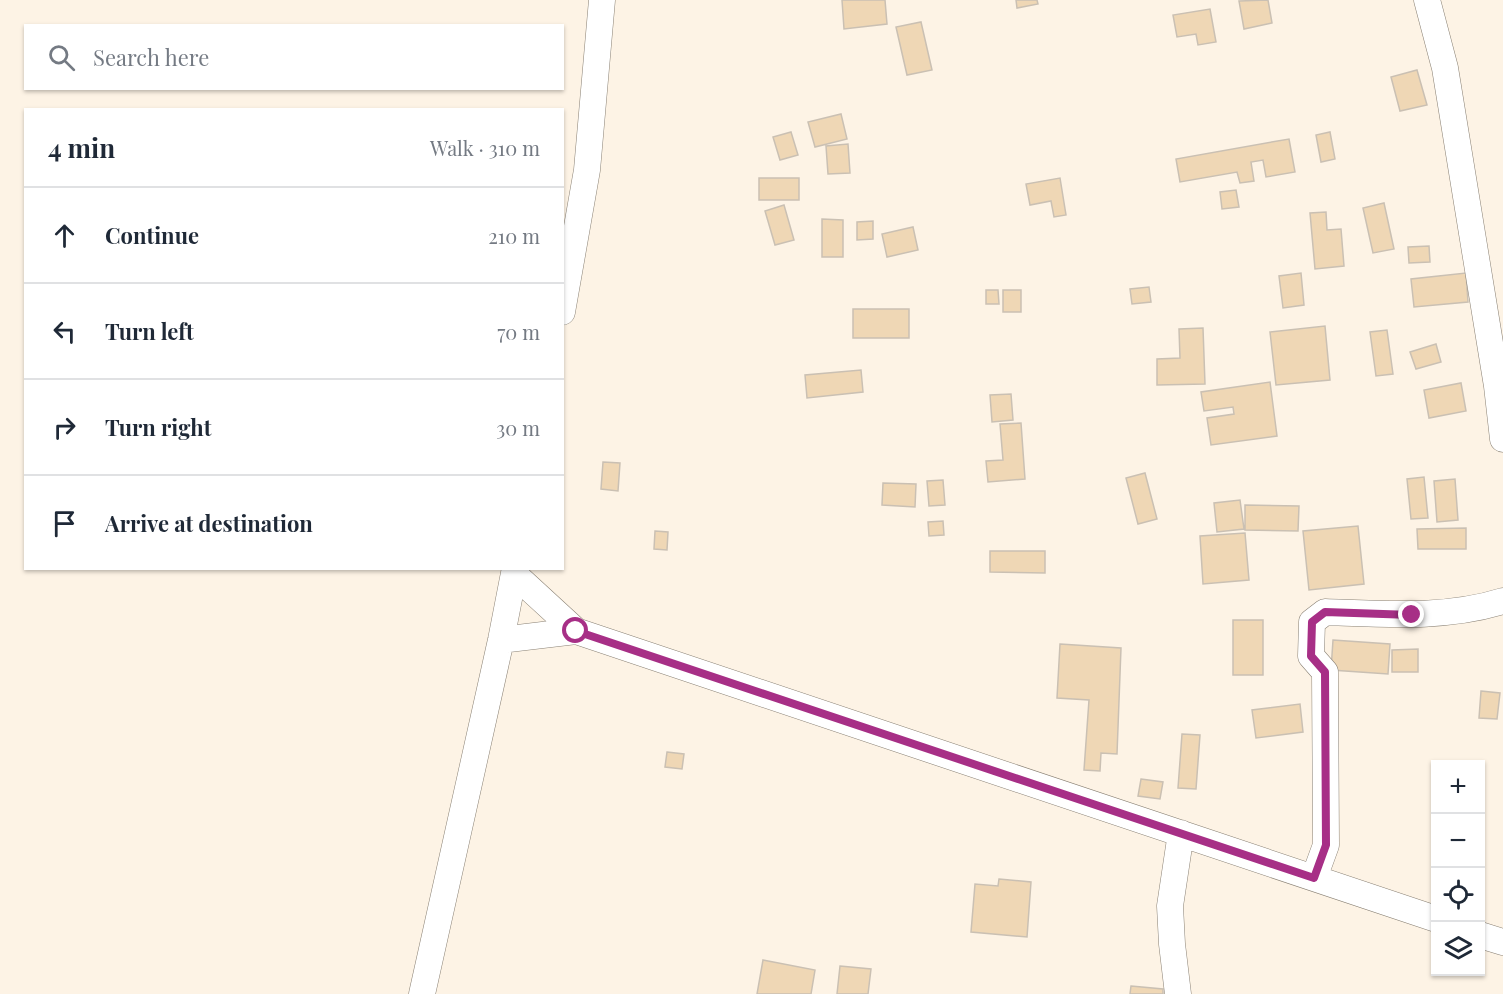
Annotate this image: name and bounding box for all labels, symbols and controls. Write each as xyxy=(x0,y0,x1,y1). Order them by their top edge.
search box xyxy=(24,24,564,90)
icon: search xyxy=(45,41,78,74)
text: Search here xyxy=(93,42,209,72)
text: 4 min xyxy=(48,130,115,165)
text: Walk · 310 m xyxy=(430,134,540,161)
icon: ahead xyxy=(48,219,81,252)
text: Continue xyxy=(105,220,199,250)
text: 210 m xyxy=(488,222,540,249)
icon: left xyxy=(48,315,81,348)
text: Turn left xyxy=(105,316,194,346)
text: 70 m xyxy=(497,318,540,345)
icon: right xyxy=(48,411,81,444)
text: Turn right xyxy=(105,412,211,442)
text: 30 m xyxy=(496,414,540,441)
icon: arrive xyxy=(48,507,81,540)
text: Arrive at destination xyxy=(105,508,313,538)
route end xyxy=(1398,601,1424,627)
route start xyxy=(562,617,588,643)
map controls xyxy=(1431,760,1485,976)
button: + xyxy=(1431,760,1485,814)
button: − xyxy=(1431,814,1485,868)
button: locate xyxy=(1431,868,1485,922)
button: layers xyxy=(1431,922,1485,976)

